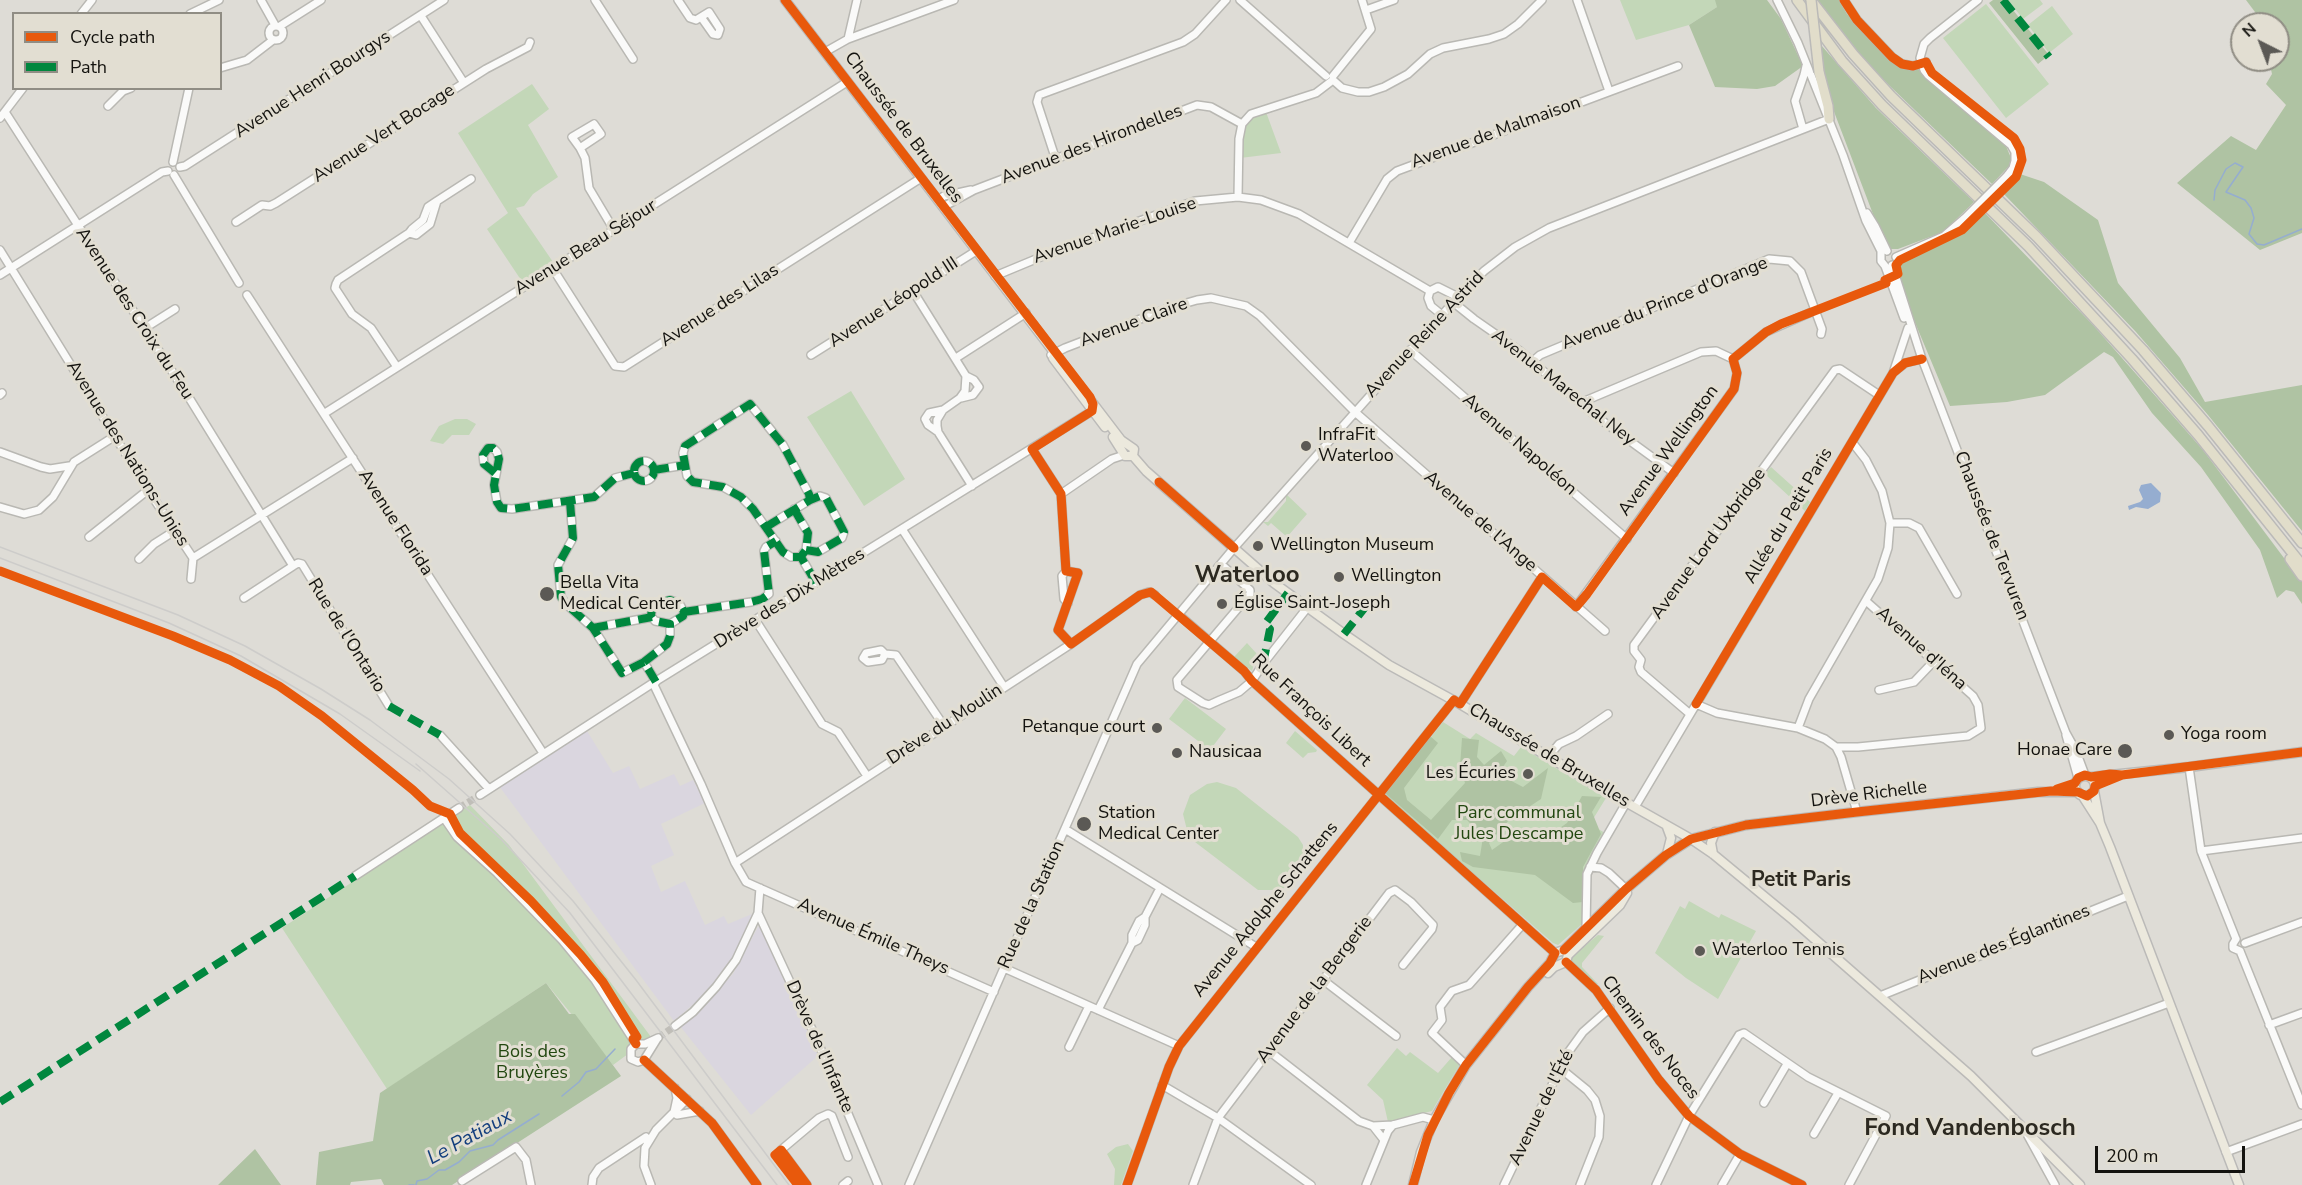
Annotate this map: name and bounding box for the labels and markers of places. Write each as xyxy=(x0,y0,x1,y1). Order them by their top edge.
place label: InfraFit Waterloo xyxy=(1318,425,1394,468)
marker: InfraFit Waterloo xyxy=(1299,439,1313,453)
place label: Wellington Museum xyxy=(1270,535,1434,557)
marker: Wellington Museum xyxy=(1251,539,1265,553)
place label: Wellington xyxy=(1351,566,1441,588)
marker: Wellington xyxy=(1332,570,1346,584)
place label: Bella Vita Medical Center xyxy=(560,573,681,616)
marker: Bella Vita Medical Center xyxy=(538,585,556,603)
place label: Église Saint-Joseph xyxy=(1234,593,1390,615)
marker: Église Saint-Joseph xyxy=(1215,597,1229,611)
place label: Petanque court xyxy=(1022,717,1145,739)
marker: Petanque court xyxy=(1150,721,1164,735)
place label: Yoga room xyxy=(2181,724,2267,746)
marker: Yoga room xyxy=(2162,728,2176,742)
place label: Honae Care xyxy=(2017,740,2112,762)
place label: Nausicaa xyxy=(1189,742,1262,764)
marker: Honae Care xyxy=(2116,742,2134,760)
marker: Nausicaa xyxy=(1170,746,1184,760)
place label: Les Écuries xyxy=(1426,763,1516,785)
marker: Les Écuries xyxy=(1521,767,1535,781)
place label: Station Medical Center xyxy=(1098,803,1219,846)
marker: Station Medical Center xyxy=(1075,815,1093,833)
place label: Waterloo Tennis xyxy=(1712,940,1845,962)
marker: Waterloo Tennis xyxy=(1693,944,1707,958)

